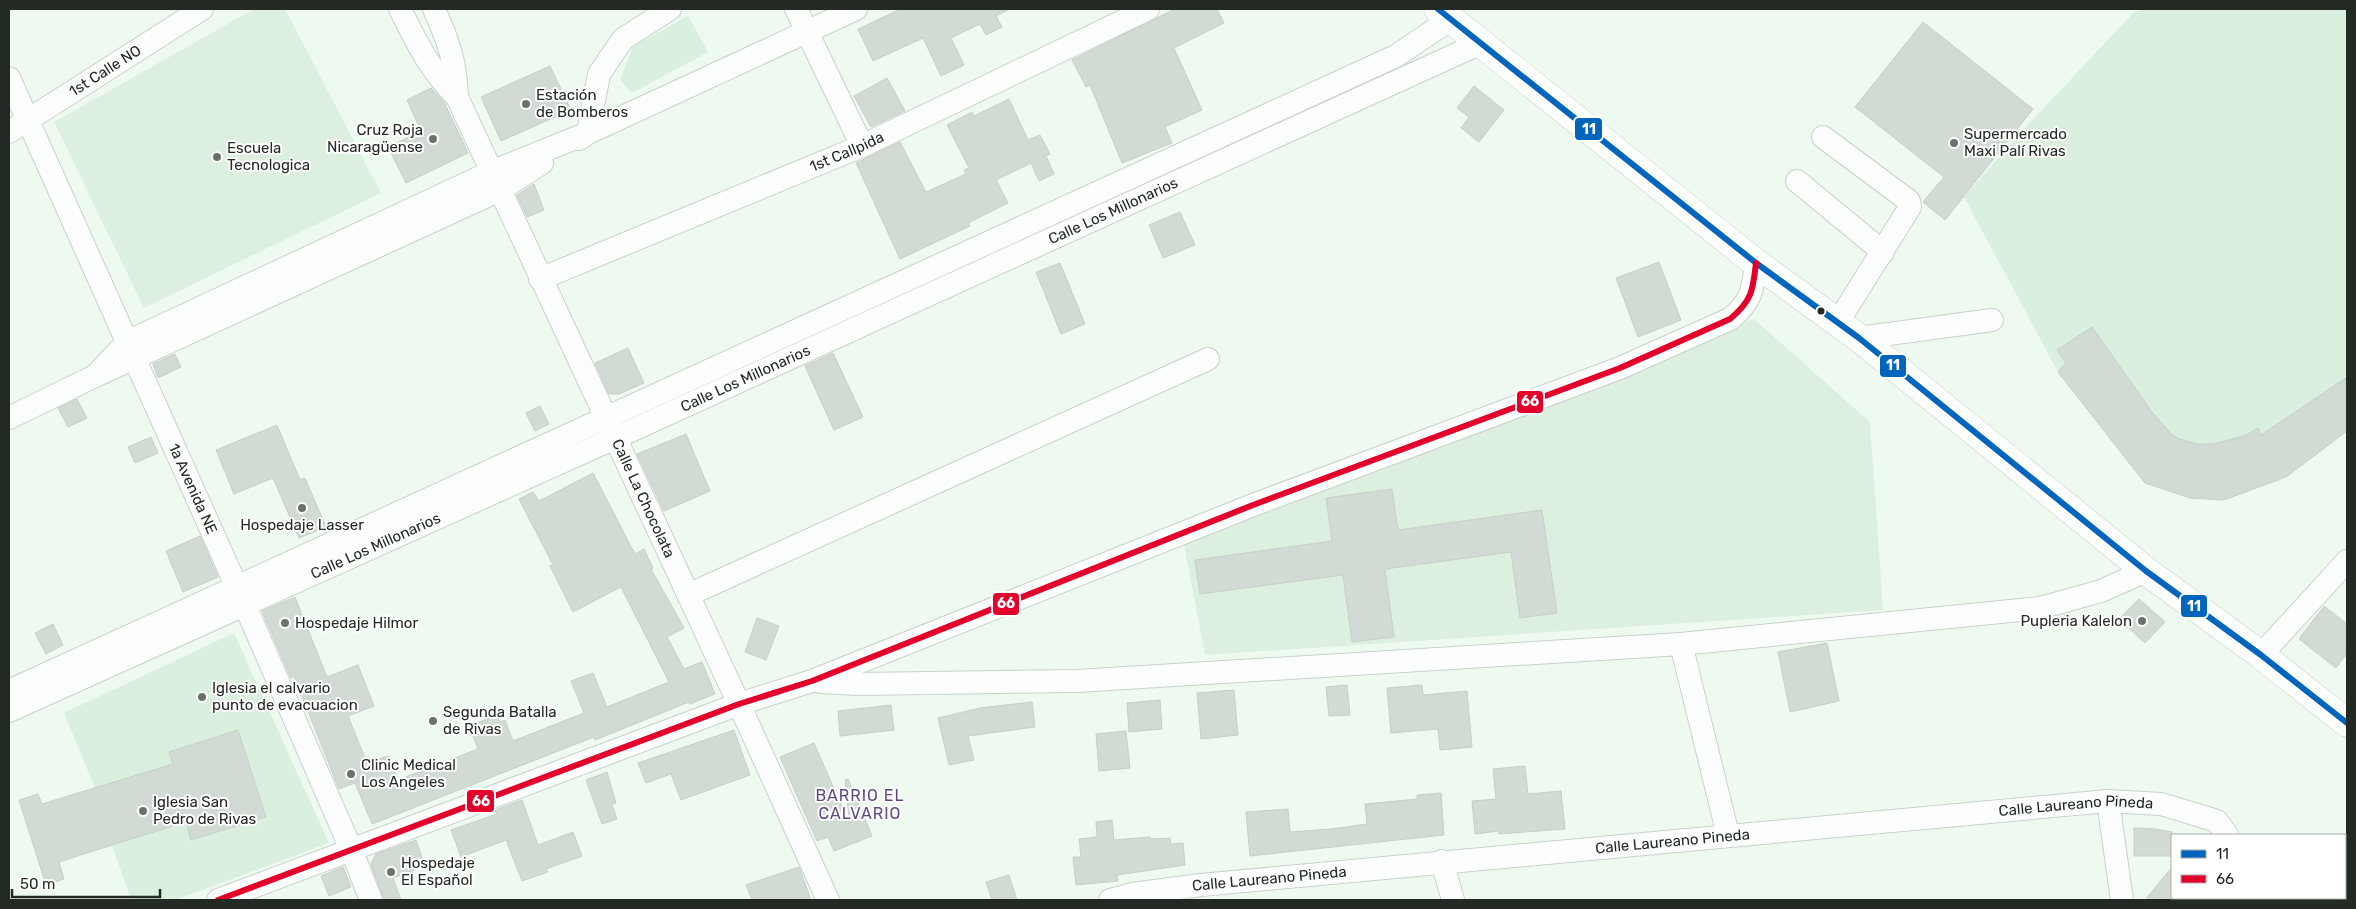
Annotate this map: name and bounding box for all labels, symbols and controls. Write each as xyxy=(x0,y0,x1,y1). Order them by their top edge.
street label: 1st Calle NO xyxy=(66,41,145,100)
place label: Estación de Bomberos xyxy=(536,86,628,121)
marker: Estación de Bomberos xyxy=(520,98,532,110)
line badge: 11 xyxy=(1574,117,1603,141)
place label: Cruz Roja Nicaragüense xyxy=(327,121,423,156)
text: 11 xyxy=(1582,121,1596,138)
place label: Supermercado Maxi Palí Rivas xyxy=(1964,125,2067,160)
street label: 1st Callpida xyxy=(807,128,887,176)
marker: Cruz Roja Nicaragüense xyxy=(427,133,439,145)
marker: Supermercado Maxi Palí Rivas xyxy=(1948,137,1960,149)
place label: Escuela Tecnologica xyxy=(227,139,310,174)
marker: Escuela Tecnologica xyxy=(211,151,223,163)
street label: Calle Los Millonarios xyxy=(1045,173,1181,248)
unlabelled marker xyxy=(1816,306,1826,316)
street label: Calle Los Millonarios xyxy=(678,341,813,416)
line badge: 11 xyxy=(1879,354,1907,378)
text: 11 xyxy=(1886,357,1900,374)
line badge: 66 xyxy=(1516,390,1544,414)
text: 66 xyxy=(1521,393,1539,410)
street label: Calle La Chocolata xyxy=(608,436,679,561)
street label: 1a Avenida NE xyxy=(165,441,221,537)
marker: Hospedaje Lasser xyxy=(296,502,308,514)
street label: Calle Los Millonarios xyxy=(308,509,444,583)
place label: Hospedaje Lasser xyxy=(240,516,364,534)
line badge: 66 xyxy=(992,592,1020,616)
line badge: 11 xyxy=(2180,594,2208,618)
text: 66 xyxy=(997,595,1015,612)
text: 11 xyxy=(2187,598,2201,615)
place label: Pupleria Kalelon xyxy=(2020,612,2132,630)
place label: Hospedaje Hilmor xyxy=(295,614,418,632)
marker: Pupleria Kalelon xyxy=(2136,615,2148,627)
marker: Hospedaje Hilmor xyxy=(279,617,291,629)
place label: Iglesia el calvario punto de evacuacion xyxy=(212,679,358,714)
marker: Iglesia el calvario punto de evacuacion xyxy=(196,691,208,703)
place label: Segunda Batalla de Rivas xyxy=(443,703,557,738)
marker: Segunda Batalla de Rivas xyxy=(427,715,439,727)
place label: Clinic Medical Los Angeles xyxy=(361,756,456,791)
marker: Clinic Medical Los Angeles xyxy=(345,768,357,780)
district label: BARRIO EL CALVARIO xyxy=(815,786,905,823)
line badge: 66 xyxy=(466,789,495,813)
street label: Calle Laureano Pineda xyxy=(1998,792,2154,820)
place label: Iglesia San Pedro de Rivas xyxy=(153,793,256,828)
text: 66 xyxy=(472,793,490,810)
marker: Iglesia San Pedro de Rivas xyxy=(137,805,149,817)
street label: Calle Laureano Pineda xyxy=(1595,825,1751,857)
legend xyxy=(2171,834,2346,899)
text: 11 xyxy=(2216,845,2229,863)
place label: Hospedaje El Español xyxy=(401,854,475,889)
street label: Calle Laureano Pineda xyxy=(1191,863,1347,895)
scale bar xyxy=(12,866,160,898)
marker: Hospedaje El Español xyxy=(385,866,397,878)
text: 66 xyxy=(2216,870,2234,888)
text: 50 m xyxy=(20,875,55,893)

